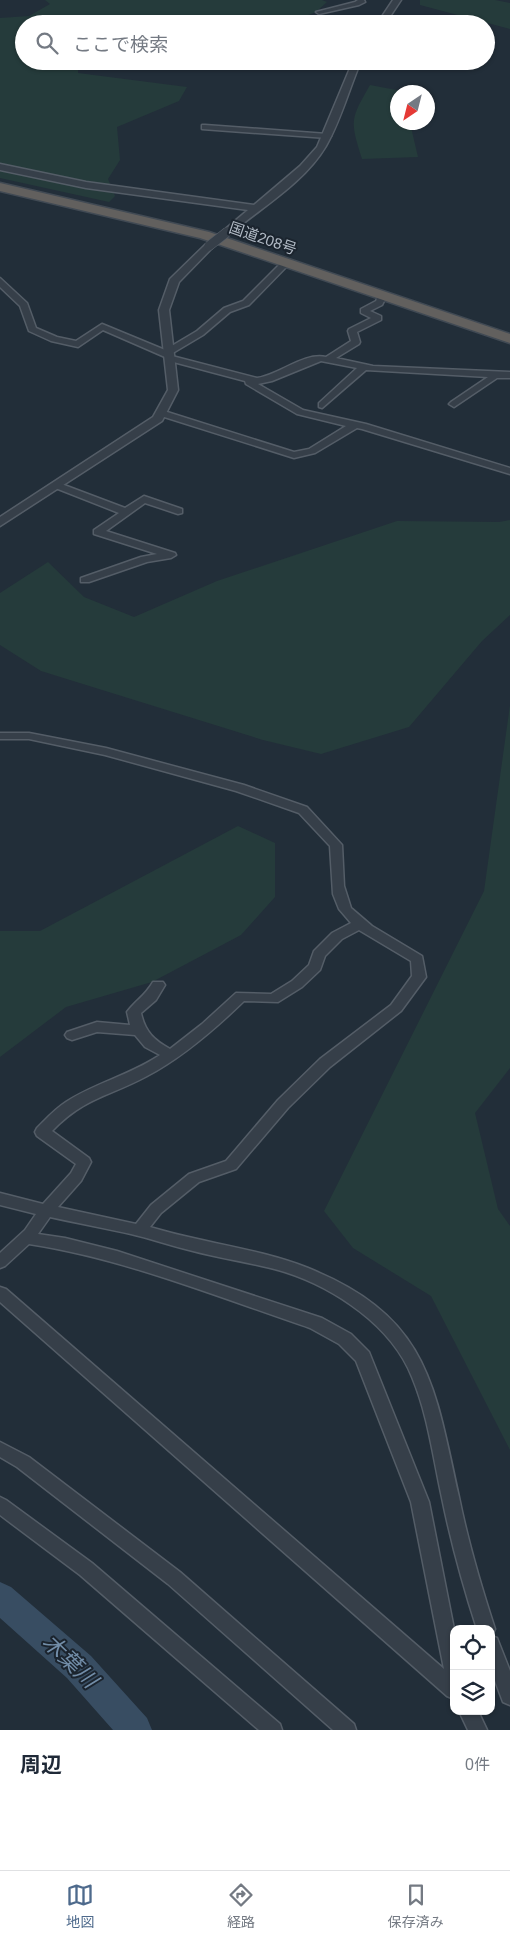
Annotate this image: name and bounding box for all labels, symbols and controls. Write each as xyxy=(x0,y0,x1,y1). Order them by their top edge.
search box xyxy=(15,15,495,70)
icon: search xyxy=(33,29,61,57)
text: ここで検索 xyxy=(73,34,168,55)
north arrow xyxy=(390,85,435,130)
street label: 国道208号 xyxy=(227,219,299,257)
map controls xyxy=(450,1625,495,1715)
button: locate xyxy=(450,1625,495,1670)
water label: 木葉川 xyxy=(38,1629,104,1694)
button: layers xyxy=(450,1670,495,1715)
text: 周辺 xyxy=(20,1753,62,1776)
text: 0件 xyxy=(465,1756,490,1773)
tab: 地図 xyxy=(66,1881,94,1931)
tab: 経路 xyxy=(227,1881,255,1931)
tab: 保存済み xyxy=(388,1881,444,1931)

